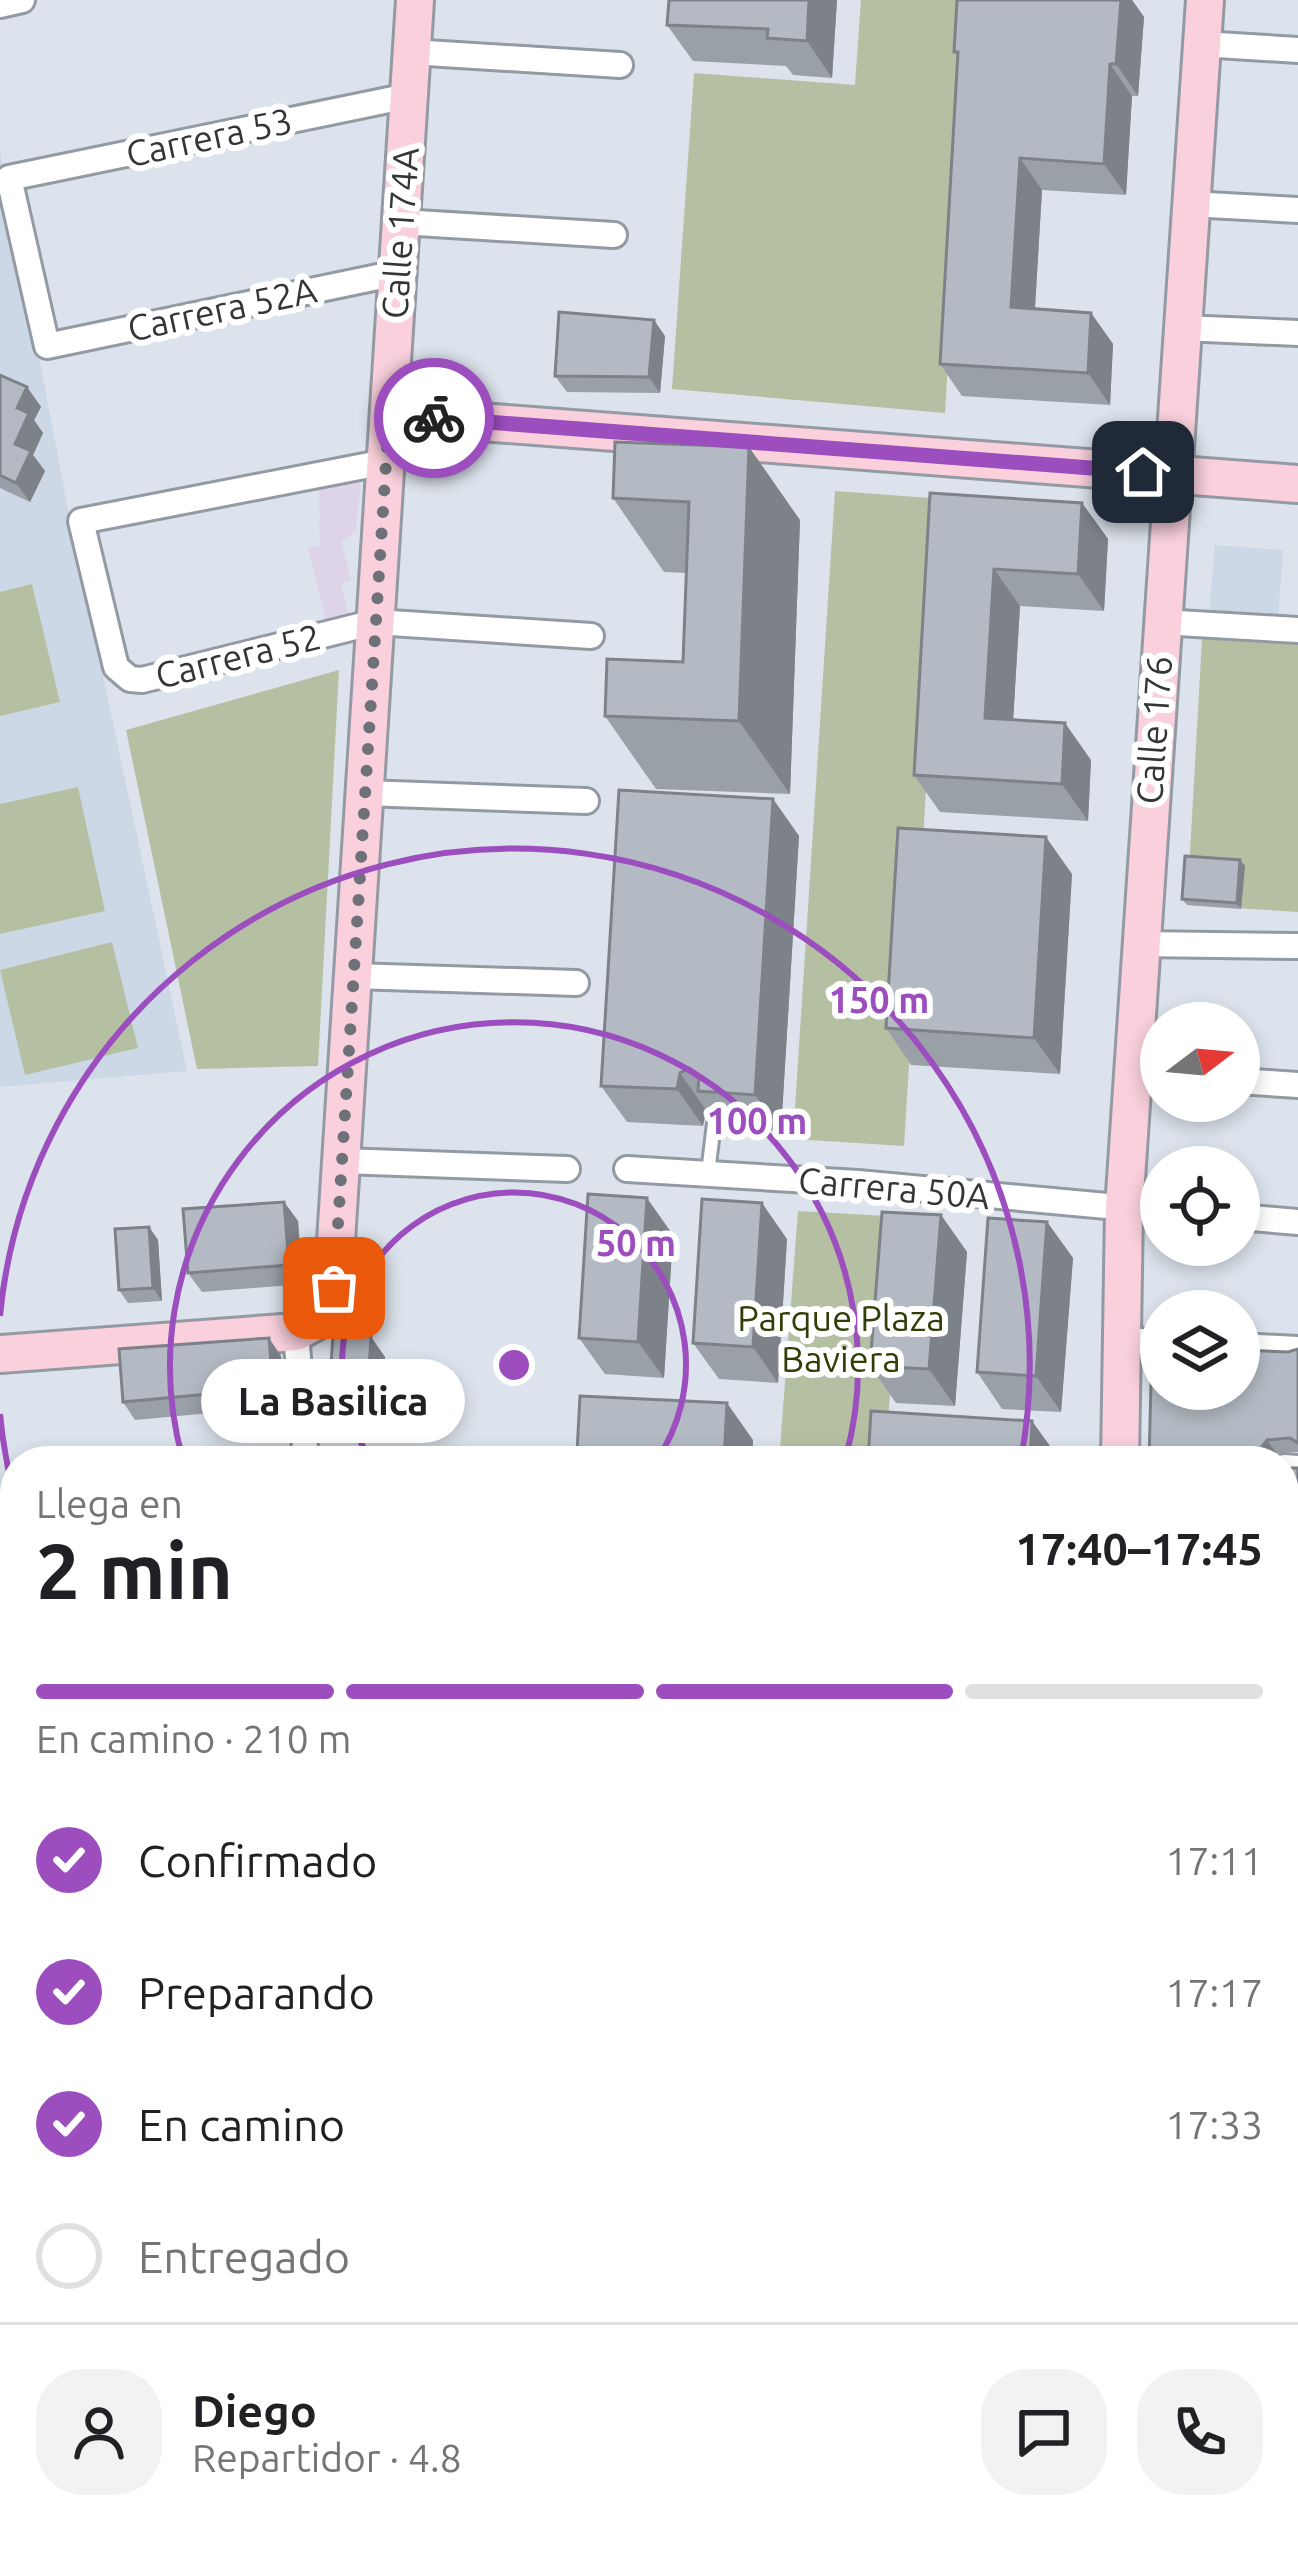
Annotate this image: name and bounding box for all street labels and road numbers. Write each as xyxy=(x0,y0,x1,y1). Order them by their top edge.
street label: Carrera 53 xyxy=(122,99,296,174)
street label: Calle 174A xyxy=(373,145,426,320)
street label: Carrera 52A xyxy=(124,268,321,349)
street label: Carrera 52 xyxy=(151,615,325,696)
street label: Calle 176 xyxy=(1128,654,1179,805)
street label: Carrera 50A xyxy=(797,1159,992,1216)

